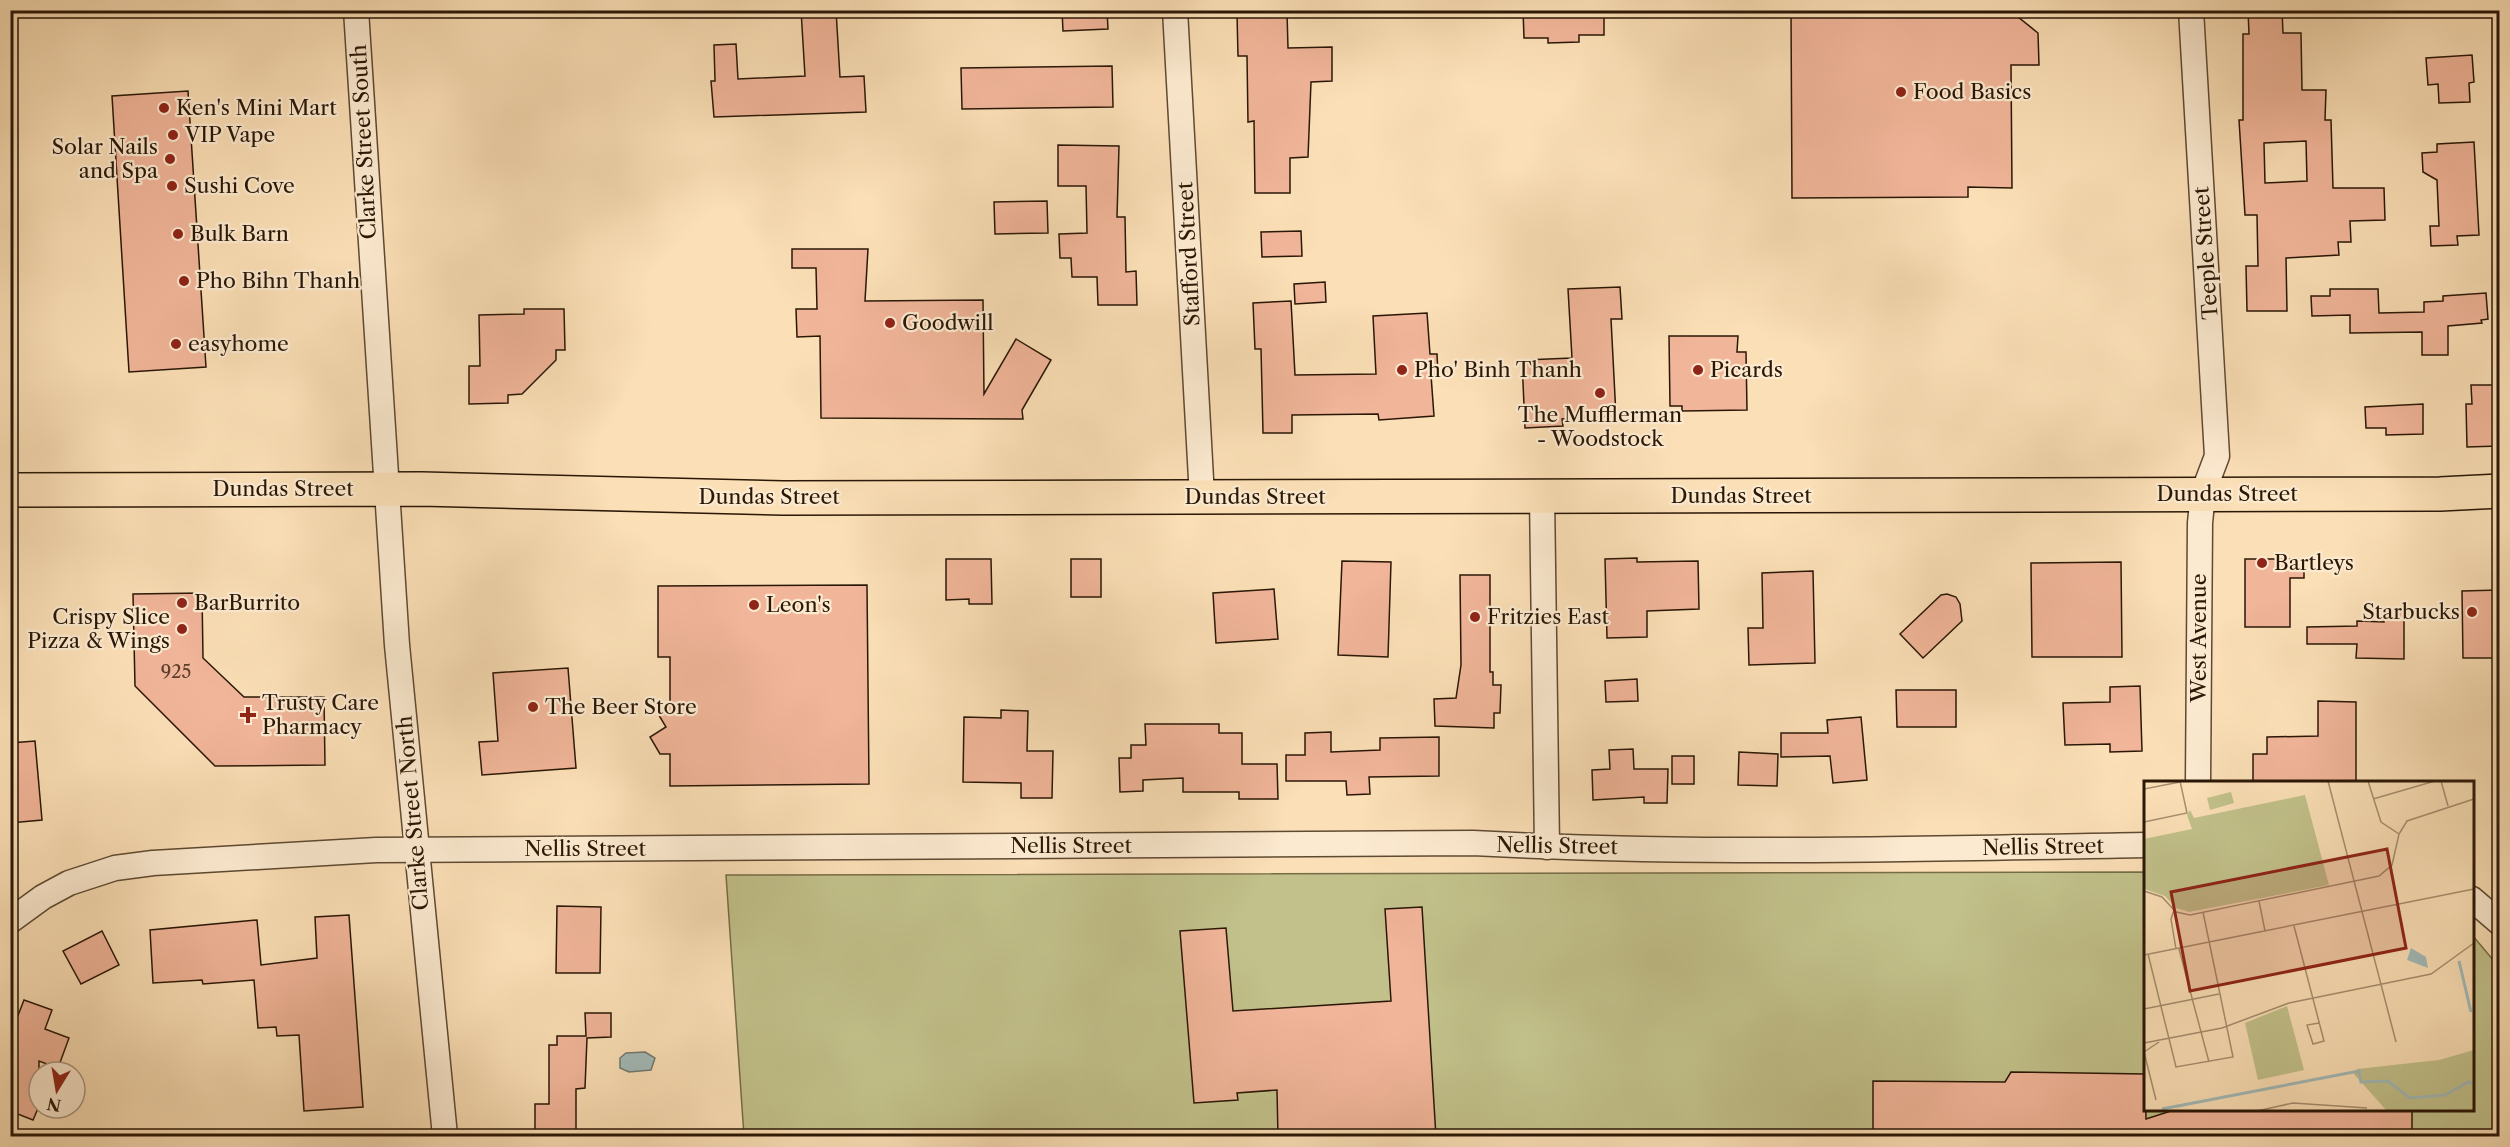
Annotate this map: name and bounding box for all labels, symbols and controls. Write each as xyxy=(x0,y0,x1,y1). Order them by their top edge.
street label: Clarke Street South xyxy=(346,44,381,240)
place label: Food Basics xyxy=(1913,79,2031,104)
marker: Food Basics xyxy=(1894,85,1908,99)
place label: Ken's Mini Mart xyxy=(176,95,337,120)
marker: Ken's Mini Mart xyxy=(157,101,171,115)
place label: VIP Vape xyxy=(184,122,275,147)
marker: VIP Vape xyxy=(166,128,180,142)
place label: Solar Nails and Spa xyxy=(52,134,159,183)
marker: Solar Nails and Spa xyxy=(163,152,177,166)
place label: Sushi Cove xyxy=(184,173,295,198)
marker: Sushi Cove xyxy=(165,179,179,193)
street label: Stafford Street xyxy=(1172,181,1205,327)
street label: Teeple Street xyxy=(2188,185,2223,320)
place label: Bulk Barn xyxy=(190,221,289,246)
marker: Bulk Barn xyxy=(171,227,185,241)
place label: Pho Bihn Thanh xyxy=(196,268,360,293)
marker: Pho Bihn Thanh xyxy=(177,274,191,288)
place label: Goodwill xyxy=(902,310,993,335)
marker: Goodwill xyxy=(883,316,897,330)
place label: easyhome xyxy=(188,331,289,356)
marker: easyhome xyxy=(169,337,183,351)
place label: Pho' Binh Thanh xyxy=(1414,357,1582,382)
place label: Picards xyxy=(1710,357,1783,382)
marker: Pho' Binh Thanh xyxy=(1395,363,1409,377)
marker: Picards xyxy=(1691,363,1705,377)
marker: The Mufflerman - Woodstock xyxy=(1593,386,1607,400)
place label: The Mufflerman - Woodstock xyxy=(1518,402,1682,451)
street label: Dundas Street xyxy=(212,476,354,501)
street label: Dundas Street xyxy=(2156,481,2298,506)
street label: Dundas Street xyxy=(1670,483,1812,508)
street label: Dundas Street xyxy=(698,484,840,509)
street label: Dundas Street xyxy=(1184,484,1326,509)
place label: Bartleys xyxy=(2274,550,2354,575)
marker: Bartleys xyxy=(2255,556,2269,570)
street label: West Avenue xyxy=(2186,574,2211,703)
place label: BarBurrito xyxy=(194,590,300,615)
place label: Leon's xyxy=(766,592,831,617)
marker: BarBurrito xyxy=(175,596,189,610)
marker: Leon's xyxy=(747,598,761,612)
place label: Starbucks xyxy=(2362,599,2460,624)
place label: Crispy Slice Pizza & Wings xyxy=(27,604,170,653)
place label: Fritzies East xyxy=(1487,604,1610,629)
marker: Starbucks xyxy=(2465,605,2479,619)
marker: Fritzies East xyxy=(1468,610,1482,624)
marker: Crispy Slice Pizza & Wings xyxy=(175,622,189,636)
house number: 925 xyxy=(161,661,191,683)
place label: Trusty Care Pharmacy xyxy=(262,690,379,739)
place label: The Beer Store xyxy=(545,694,697,719)
marker: The Beer Store xyxy=(526,700,540,714)
marker: Trusty Care Pharmacy xyxy=(239,706,257,724)
street label: Clarke Street North xyxy=(392,715,433,911)
inset map xyxy=(2144,781,2474,1111)
street label: Nellis Street xyxy=(1496,832,1619,859)
street label: Nellis Street xyxy=(1010,833,1132,858)
street label: Nellis Street xyxy=(1982,833,2105,860)
street label: Nellis Street xyxy=(524,836,646,861)
north arrow xyxy=(27,1060,87,1120)
text: N xyxy=(45,1094,63,1116)

